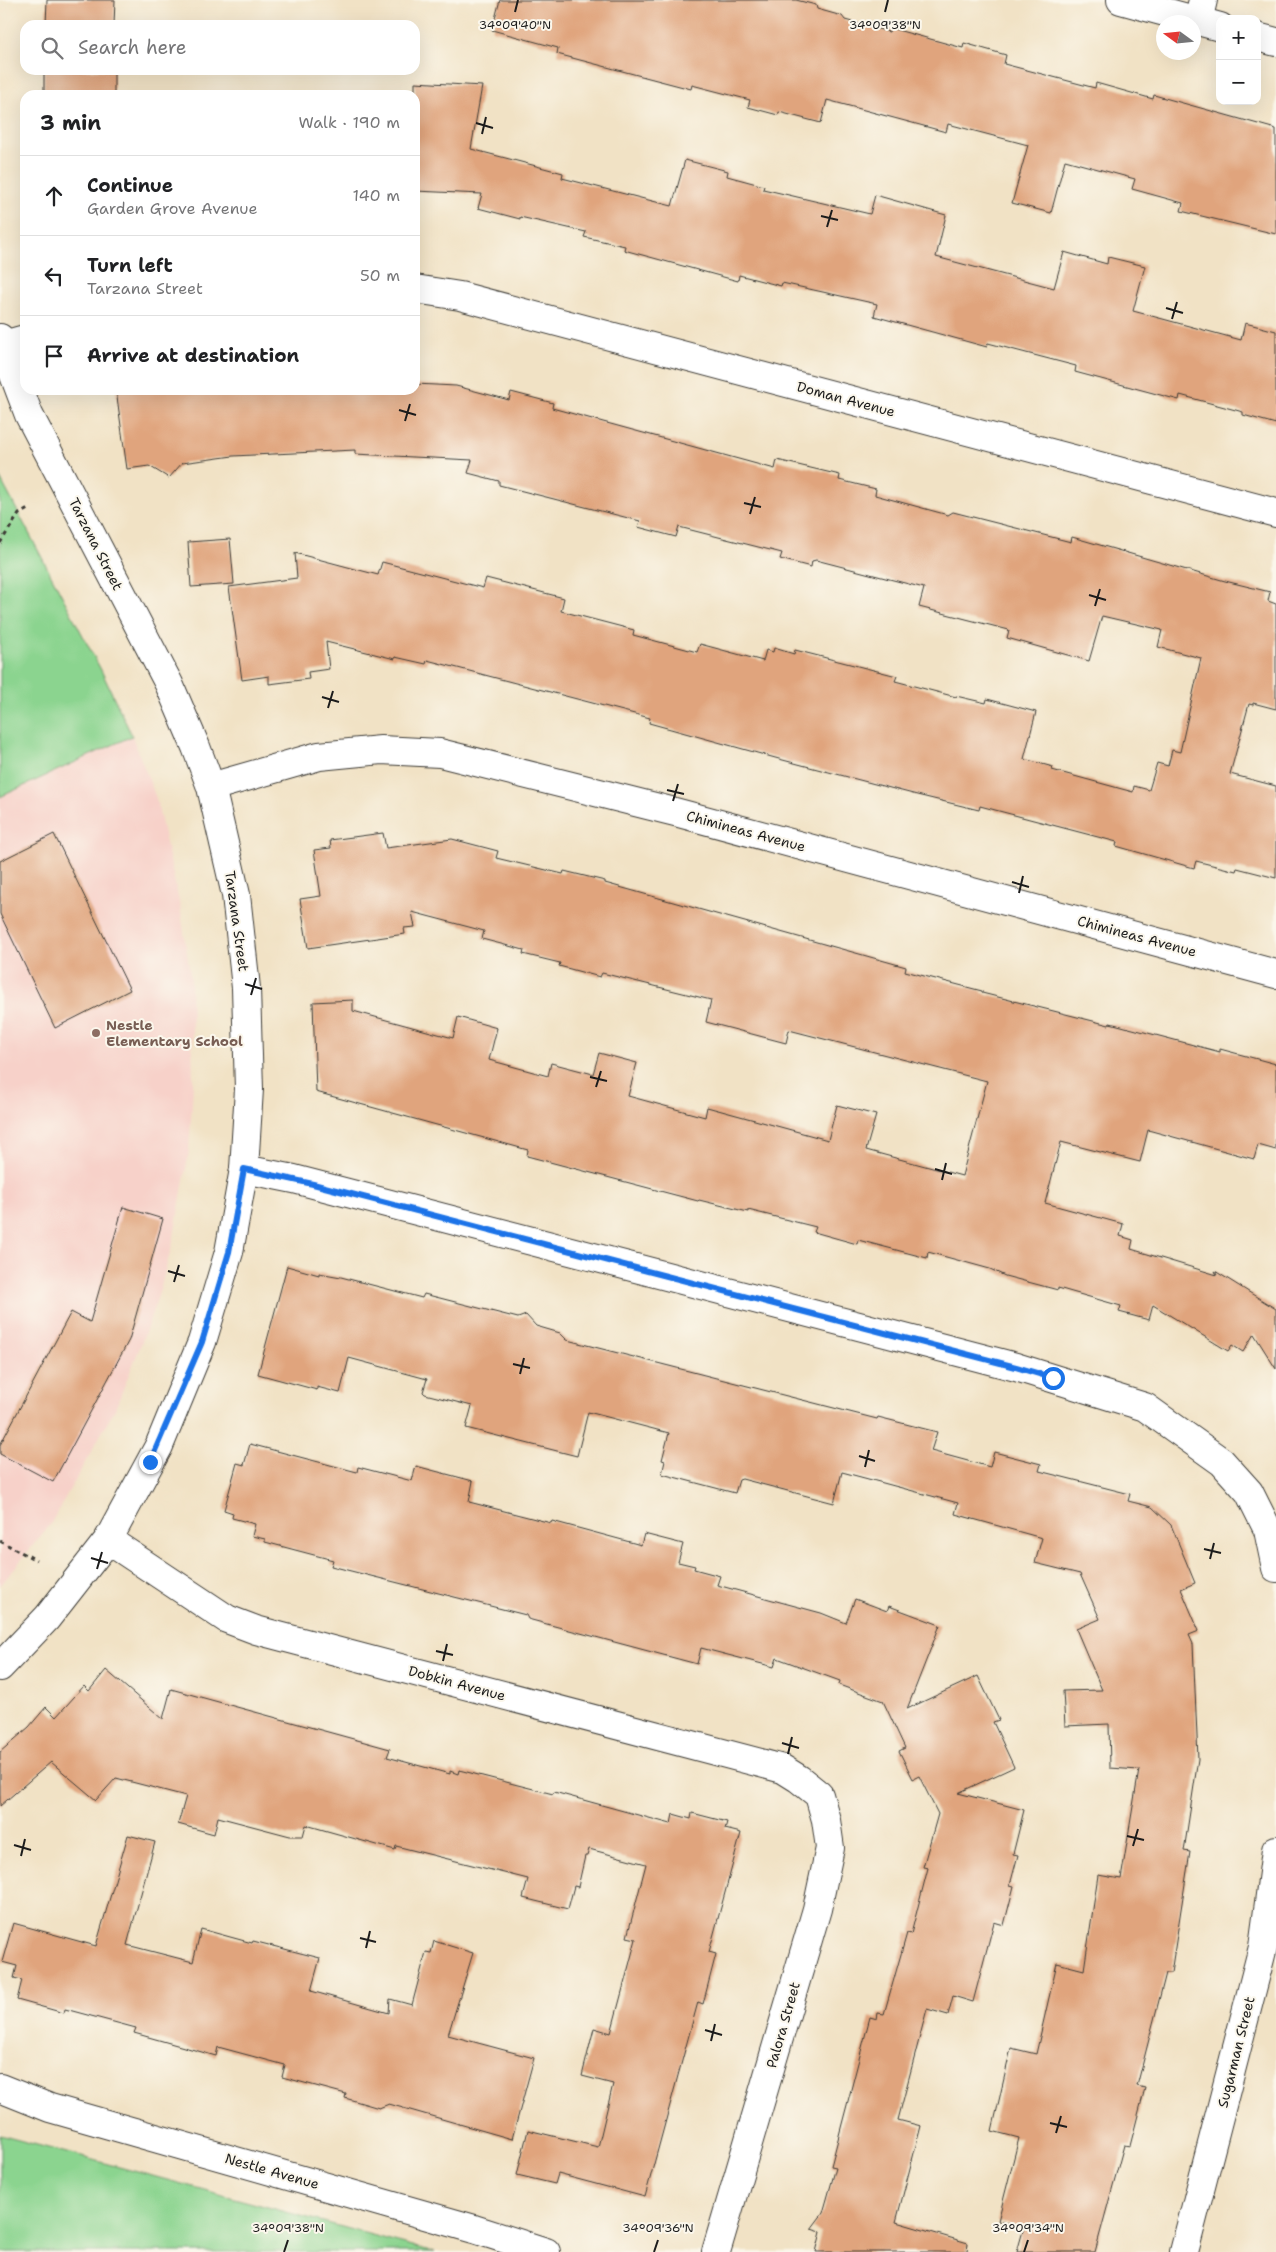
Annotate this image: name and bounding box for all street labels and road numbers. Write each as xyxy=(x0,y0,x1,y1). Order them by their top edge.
street label: Doman Avenue xyxy=(795,377,897,421)
street label: Tarzana Street xyxy=(65,495,127,593)
street label: Chimineas Avenue xyxy=(685,806,808,856)
street label: Tarzana Street xyxy=(221,869,253,973)
street label: Chimineas Avenue xyxy=(1076,911,1199,961)
street label: Dobkin Avenue xyxy=(406,1661,508,1705)
street label: Palora Street xyxy=(762,1980,804,2070)
street label: Sugarman Street xyxy=(1213,1995,1259,2109)
street label: Nestle Avenue xyxy=(223,2149,321,2193)

